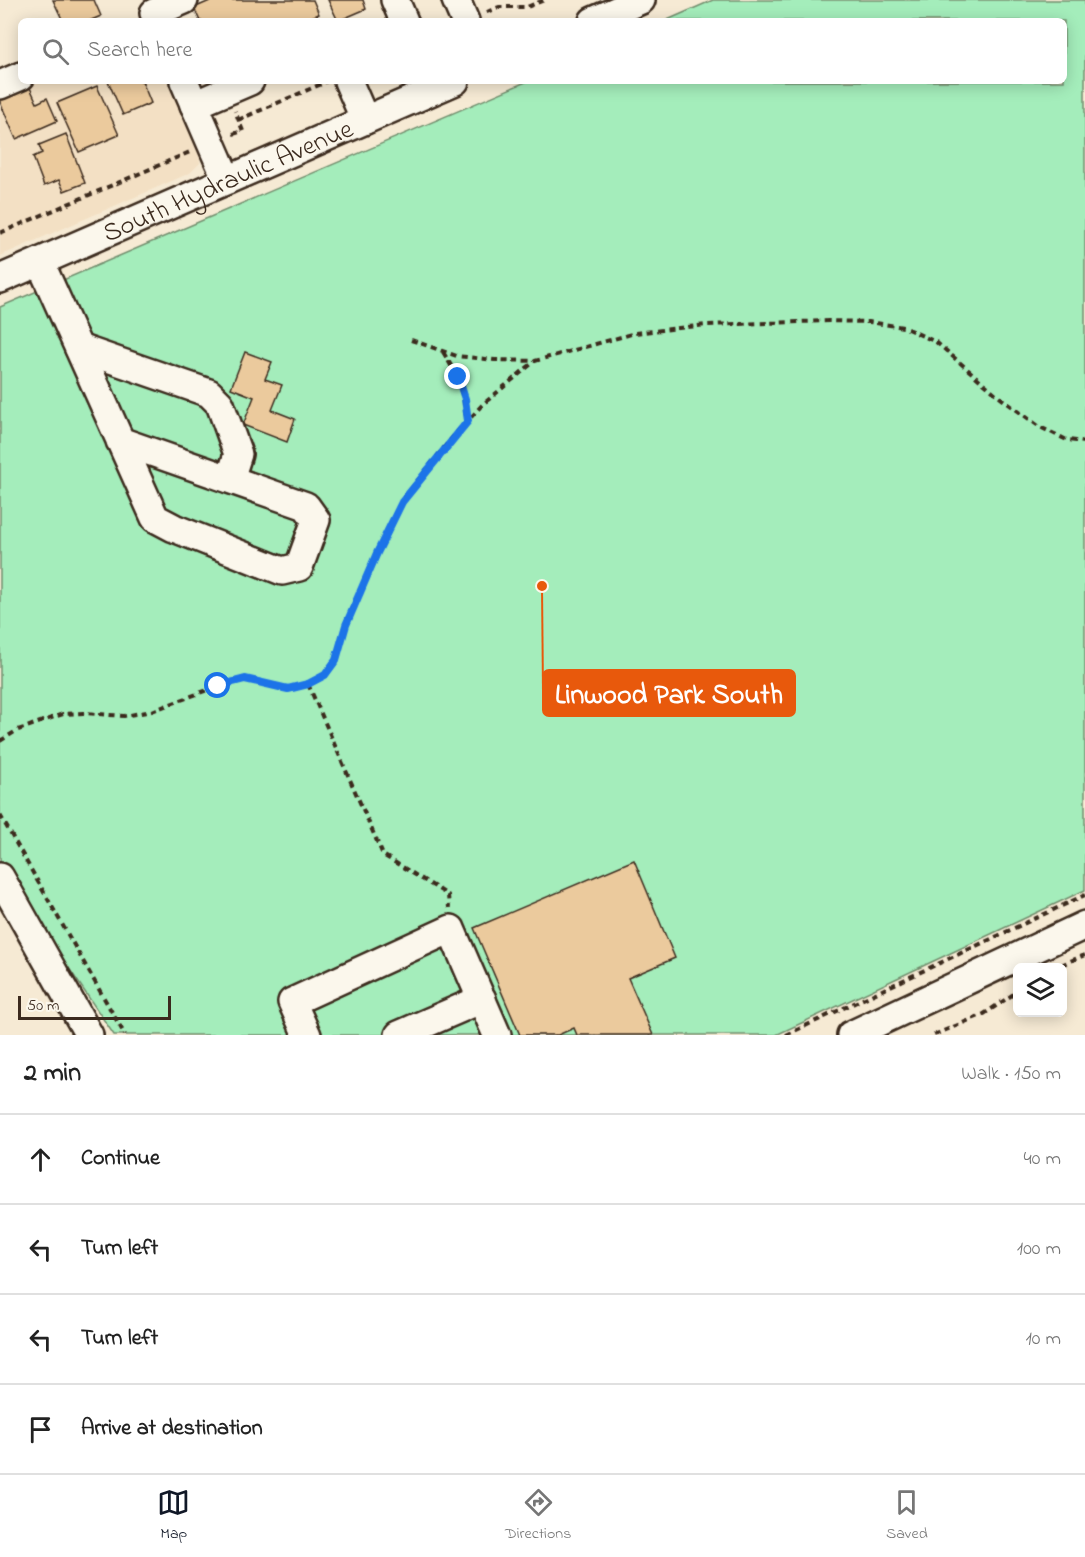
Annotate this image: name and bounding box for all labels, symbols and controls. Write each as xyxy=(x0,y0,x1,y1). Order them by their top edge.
search box xyxy=(18,18,1067,84)
icon: search xyxy=(39,35,72,68)
text: Search here xyxy=(87,35,192,67)
street label: South Hydraulic Avenue xyxy=(97,110,361,254)
route end xyxy=(444,363,470,389)
callout: Linwood Park South xyxy=(543,670,795,716)
route start xyxy=(204,672,230,698)
text: Linwood Park South xyxy=(555,676,783,717)
map controls xyxy=(1013,963,1067,1017)
button: layers xyxy=(1013,963,1067,1017)
scale bar xyxy=(18,993,171,1020)
text: 50 m xyxy=(27,994,59,1018)
text: 2 min xyxy=(24,1055,81,1093)
text: Walk · 150 m xyxy=(961,1060,1061,1089)
icon: ahead xyxy=(24,1143,57,1176)
text: Continue xyxy=(81,1143,160,1175)
text: 40 m xyxy=(1024,1145,1061,1174)
icon: left xyxy=(24,1233,57,1266)
text: Turn left xyxy=(81,1233,158,1265)
text: 100 m xyxy=(1017,1235,1061,1264)
icon: left xyxy=(24,1323,57,1356)
text: Turn left xyxy=(81,1323,158,1355)
text: 10 m xyxy=(1025,1325,1061,1354)
icon: arrive xyxy=(24,1413,57,1446)
text: Arrive at destination xyxy=(81,1413,263,1445)
tab: Map xyxy=(157,1486,190,1546)
tab: Directions xyxy=(505,1486,571,1546)
tab: Saved xyxy=(886,1486,928,1546)

